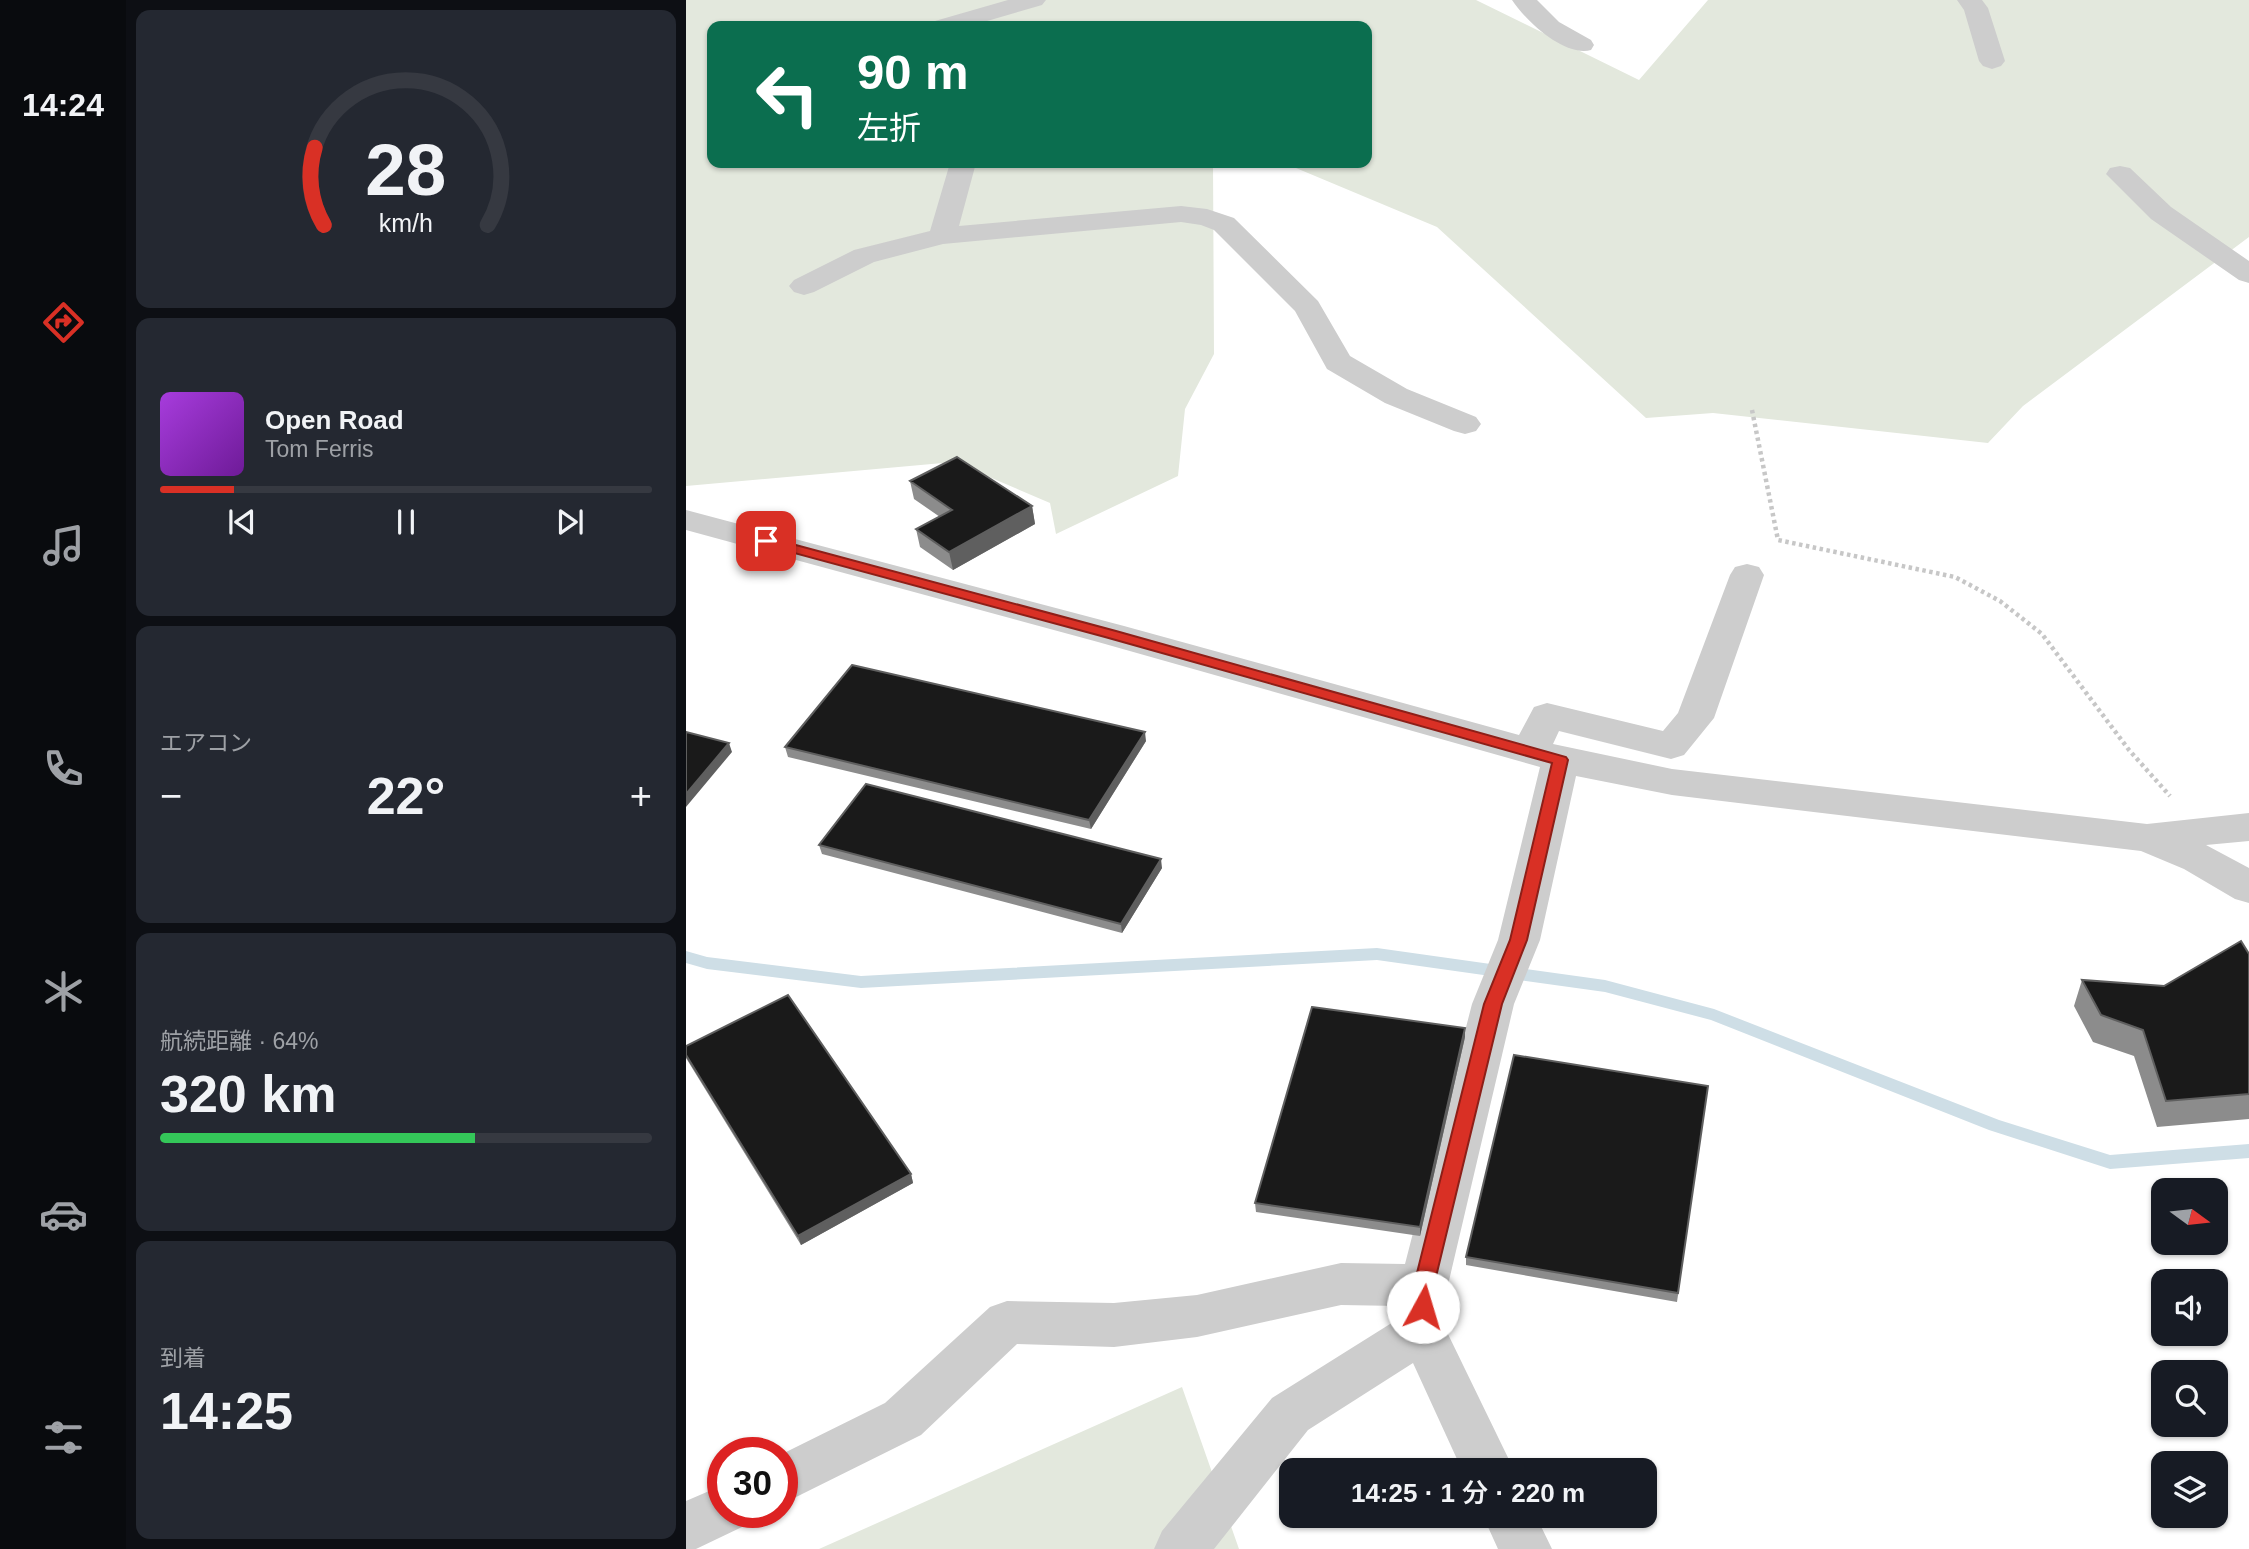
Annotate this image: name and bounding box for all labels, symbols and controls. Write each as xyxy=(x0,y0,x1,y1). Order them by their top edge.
text: 90 m xyxy=(857,45,969,99)
icon: left xyxy=(742,49,833,140)
text: 14:24 xyxy=(22,87,104,123)
text: 左折 xyxy=(857,110,921,146)
text: 28 xyxy=(366,129,446,210)
text: km/h xyxy=(379,209,433,237)
icon: directions xyxy=(39,298,88,347)
text: Open Road xyxy=(265,405,404,435)
text: Tom Ferris xyxy=(265,436,374,462)
icon: previous xyxy=(223,503,261,541)
icon: pause xyxy=(387,503,425,541)
icon: next xyxy=(551,503,589,541)
pin xyxy=(736,511,796,571)
icon: music xyxy=(39,521,88,570)
icon: arrive xyxy=(747,522,785,560)
text: エアコン xyxy=(160,730,252,756)
icon: phone xyxy=(39,744,88,793)
text: 22° xyxy=(367,767,445,825)
text: − xyxy=(160,775,182,817)
text: + xyxy=(630,775,652,817)
icon: climate xyxy=(39,967,88,1016)
text: 航続距離 · 64% xyxy=(160,1028,318,1054)
text: 320 km xyxy=(160,1065,336,1123)
north arrow xyxy=(2151,1178,2228,1255)
map controls xyxy=(2151,1178,2228,1528)
icon: car xyxy=(39,1190,88,1239)
button: sound xyxy=(2151,1269,2228,1346)
position arrow xyxy=(1386,1270,1460,1344)
text: 到着 xyxy=(160,1345,206,1371)
button: search xyxy=(2151,1360,2228,1437)
text: 14:25 xyxy=(160,1382,293,1440)
icon: filters xyxy=(39,1413,88,1462)
speed limit sign: 30 xyxy=(707,1437,798,1528)
button: layers xyxy=(2151,1451,2228,1528)
text: 14:25 · 1 分 · 220 m xyxy=(1351,1478,1585,1508)

